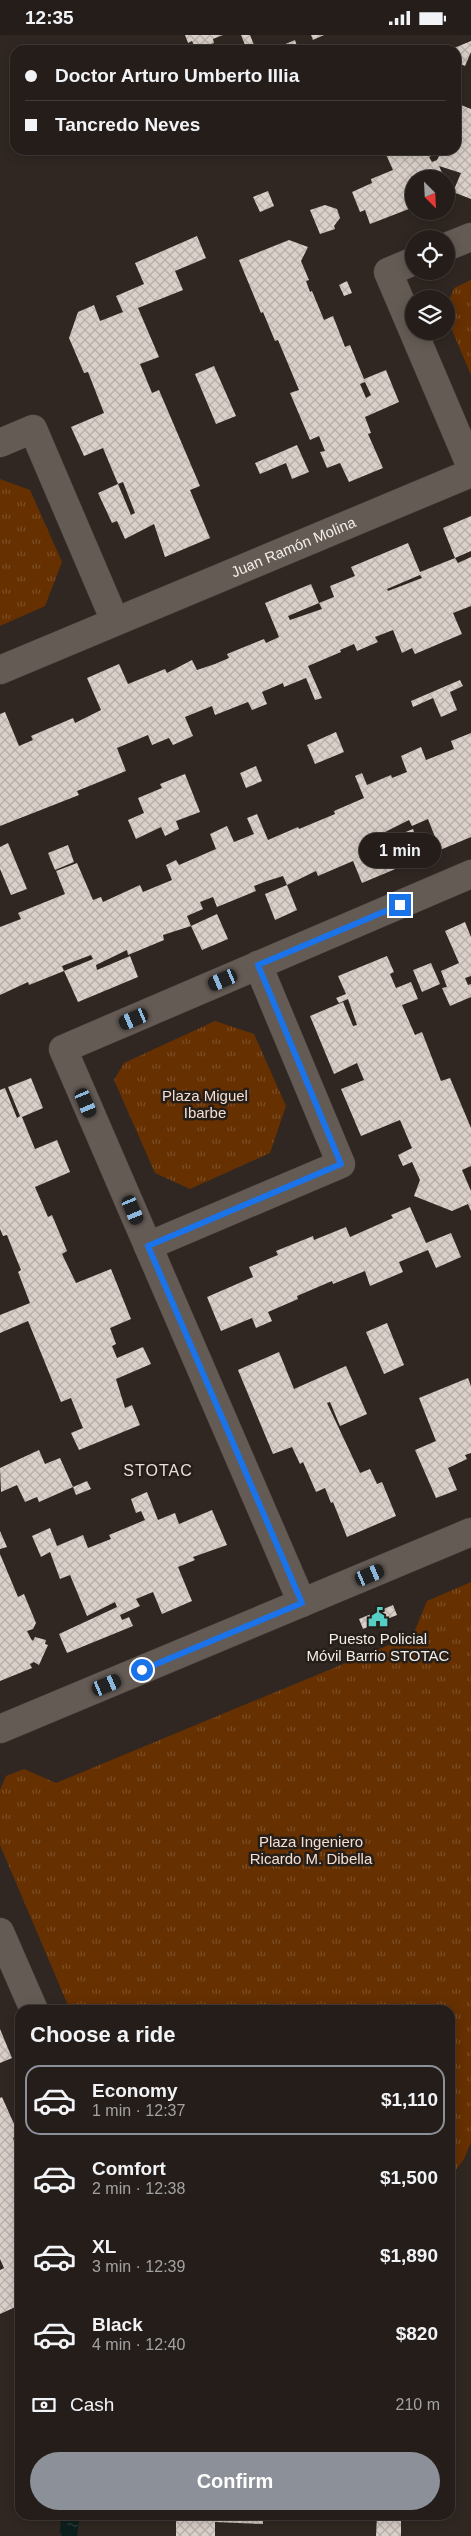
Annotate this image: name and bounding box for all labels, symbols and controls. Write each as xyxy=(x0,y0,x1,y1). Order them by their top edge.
text: 12:35 xyxy=(25,7,74,28)
text: Doctor Arturo Umberto Illia xyxy=(55,65,299,86)
text: Tancredo Neves xyxy=(55,114,200,135)
north arrow xyxy=(405,170,455,220)
map controls xyxy=(405,170,455,340)
button: locate xyxy=(405,230,455,280)
button: layers xyxy=(405,290,455,340)
street label: Juan Ramón Molina xyxy=(228,513,359,580)
callout: 1 min xyxy=(359,833,441,867)
text: 1 min xyxy=(379,842,421,859)
route end xyxy=(389,894,411,916)
car xyxy=(206,967,239,993)
car xyxy=(117,1006,150,1032)
car xyxy=(73,1086,98,1120)
park label: Plaza Miguel Ibarbe xyxy=(162,1087,248,1121)
car xyxy=(120,1193,145,1227)
district label: STOTAC xyxy=(123,1462,193,1479)
car xyxy=(353,1562,386,1588)
public building icon: Puesto Policial Móvil Barrio STOTAC xyxy=(367,1606,389,1628)
place label: Puesto Policial Móvil Barrio STOTAC xyxy=(307,1630,450,1664)
route start xyxy=(131,1659,153,1681)
car xyxy=(90,1672,123,1698)
park label: Plaza Ingeniero Ricardo M. Dibella xyxy=(250,1833,373,1867)
text: Choose a ride xyxy=(30,2022,175,2047)
icon: car xyxy=(32,2078,77,2123)
text: Economy xyxy=(92,2080,178,2101)
text: $1,110 xyxy=(381,2089,438,2110)
text: 1 min · 12:37 xyxy=(92,2102,185,2119)
icon: car xyxy=(32,2156,77,2201)
text: Comfort xyxy=(92,2158,166,2179)
text: $1,500 xyxy=(380,2167,438,2188)
text: 2 min · 12:38 xyxy=(92,2180,185,2197)
icon: car xyxy=(32,2234,77,2279)
text: XL xyxy=(92,2236,116,2257)
text: $1,890 xyxy=(380,2245,438,2266)
text: 3 min · 12:39 xyxy=(92,2258,185,2275)
icon: car xyxy=(32,2312,77,2357)
text: Black xyxy=(92,2314,143,2335)
text: $820 xyxy=(396,2323,438,2344)
text: 4 min · 12:40 xyxy=(92,2336,185,2353)
icon: cash xyxy=(30,2391,58,2419)
text: Cash xyxy=(70,2394,114,2415)
text: 210 m xyxy=(396,2396,440,2413)
button: Confirm xyxy=(30,2452,440,2510)

